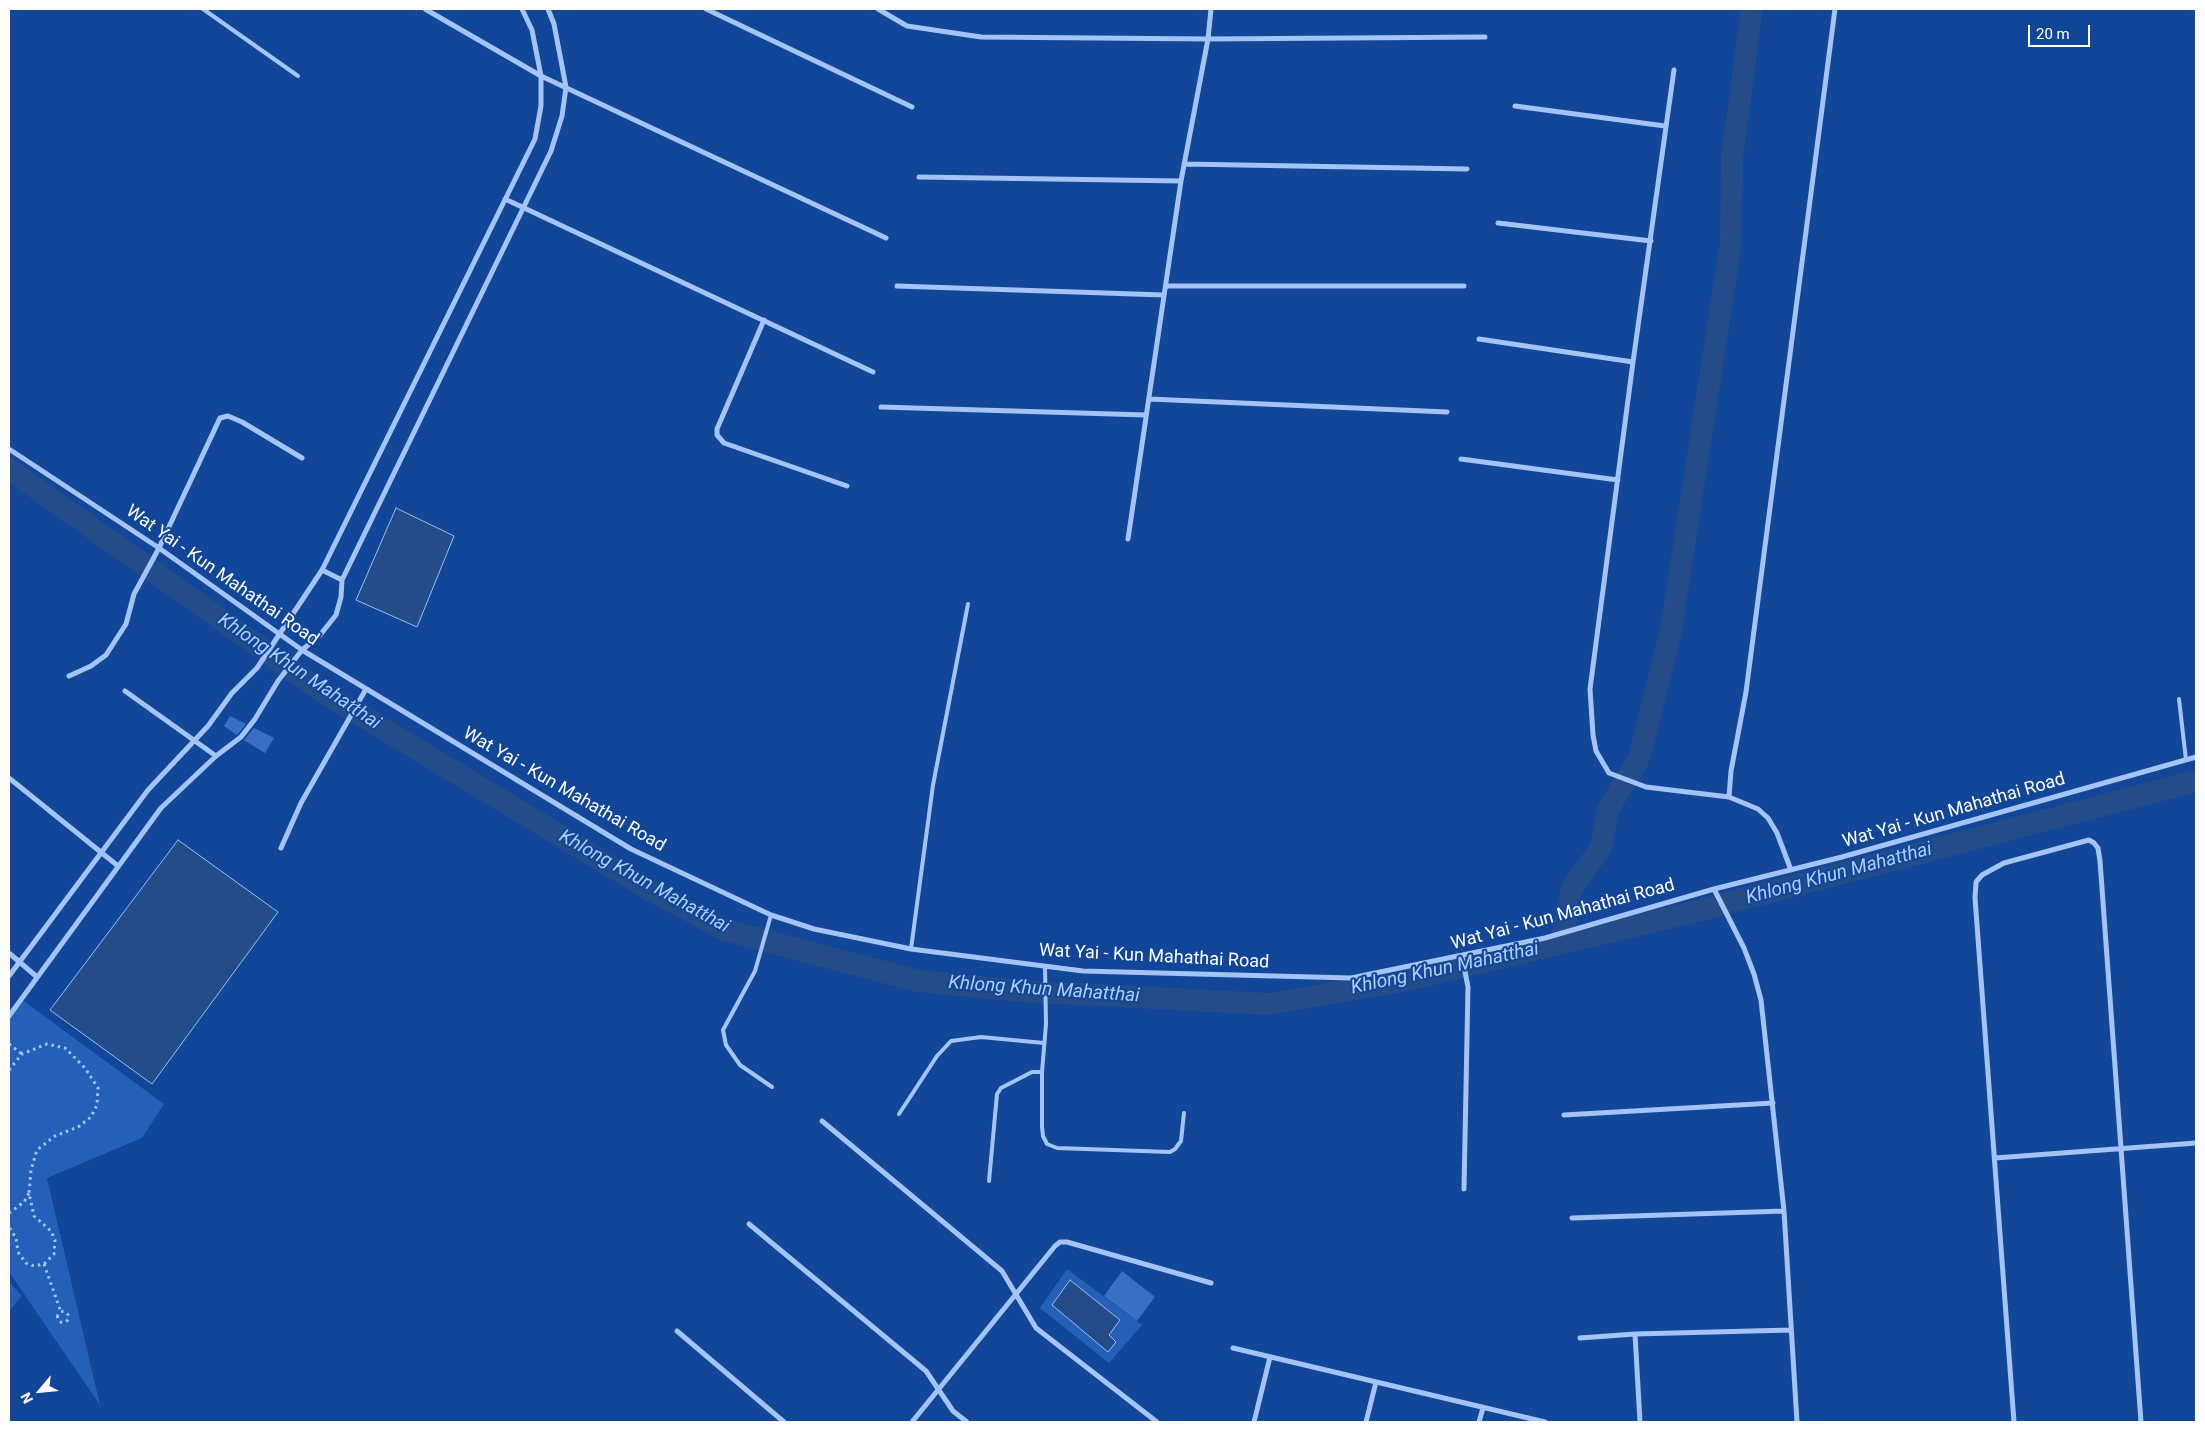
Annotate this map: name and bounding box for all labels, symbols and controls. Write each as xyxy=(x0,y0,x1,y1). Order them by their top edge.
scale bar xyxy=(2030,15,2092,47)
text: 20 m xyxy=(2036,25,2070,43)
street label: Wat Yai - Kun Mahathai Road xyxy=(121,501,323,651)
water label: Khlong Khun Mahatthai xyxy=(213,609,385,735)
street label: Wat Yai - Kun Mahathai Road xyxy=(459,723,669,857)
street label: Wat Yai - Kun Mahathai Road xyxy=(1840,769,2068,853)
water label: Khlong Khun Mahatthai xyxy=(555,826,733,938)
water label: Khlong Khun Mahatthai xyxy=(1744,838,1934,910)
street label: Wat Yai - Kun Mahathai Road xyxy=(1449,875,1677,955)
water label: Khlong Khun Mahatthai xyxy=(1349,938,1541,1000)
street label: Wat Yai - Kun Mahathai Road xyxy=(1038,940,1270,974)
water label: Khlong Khun Mahatthai xyxy=(948,972,1140,1008)
north arrow xyxy=(15,1366,65,1416)
text: N xyxy=(17,1390,36,1406)

